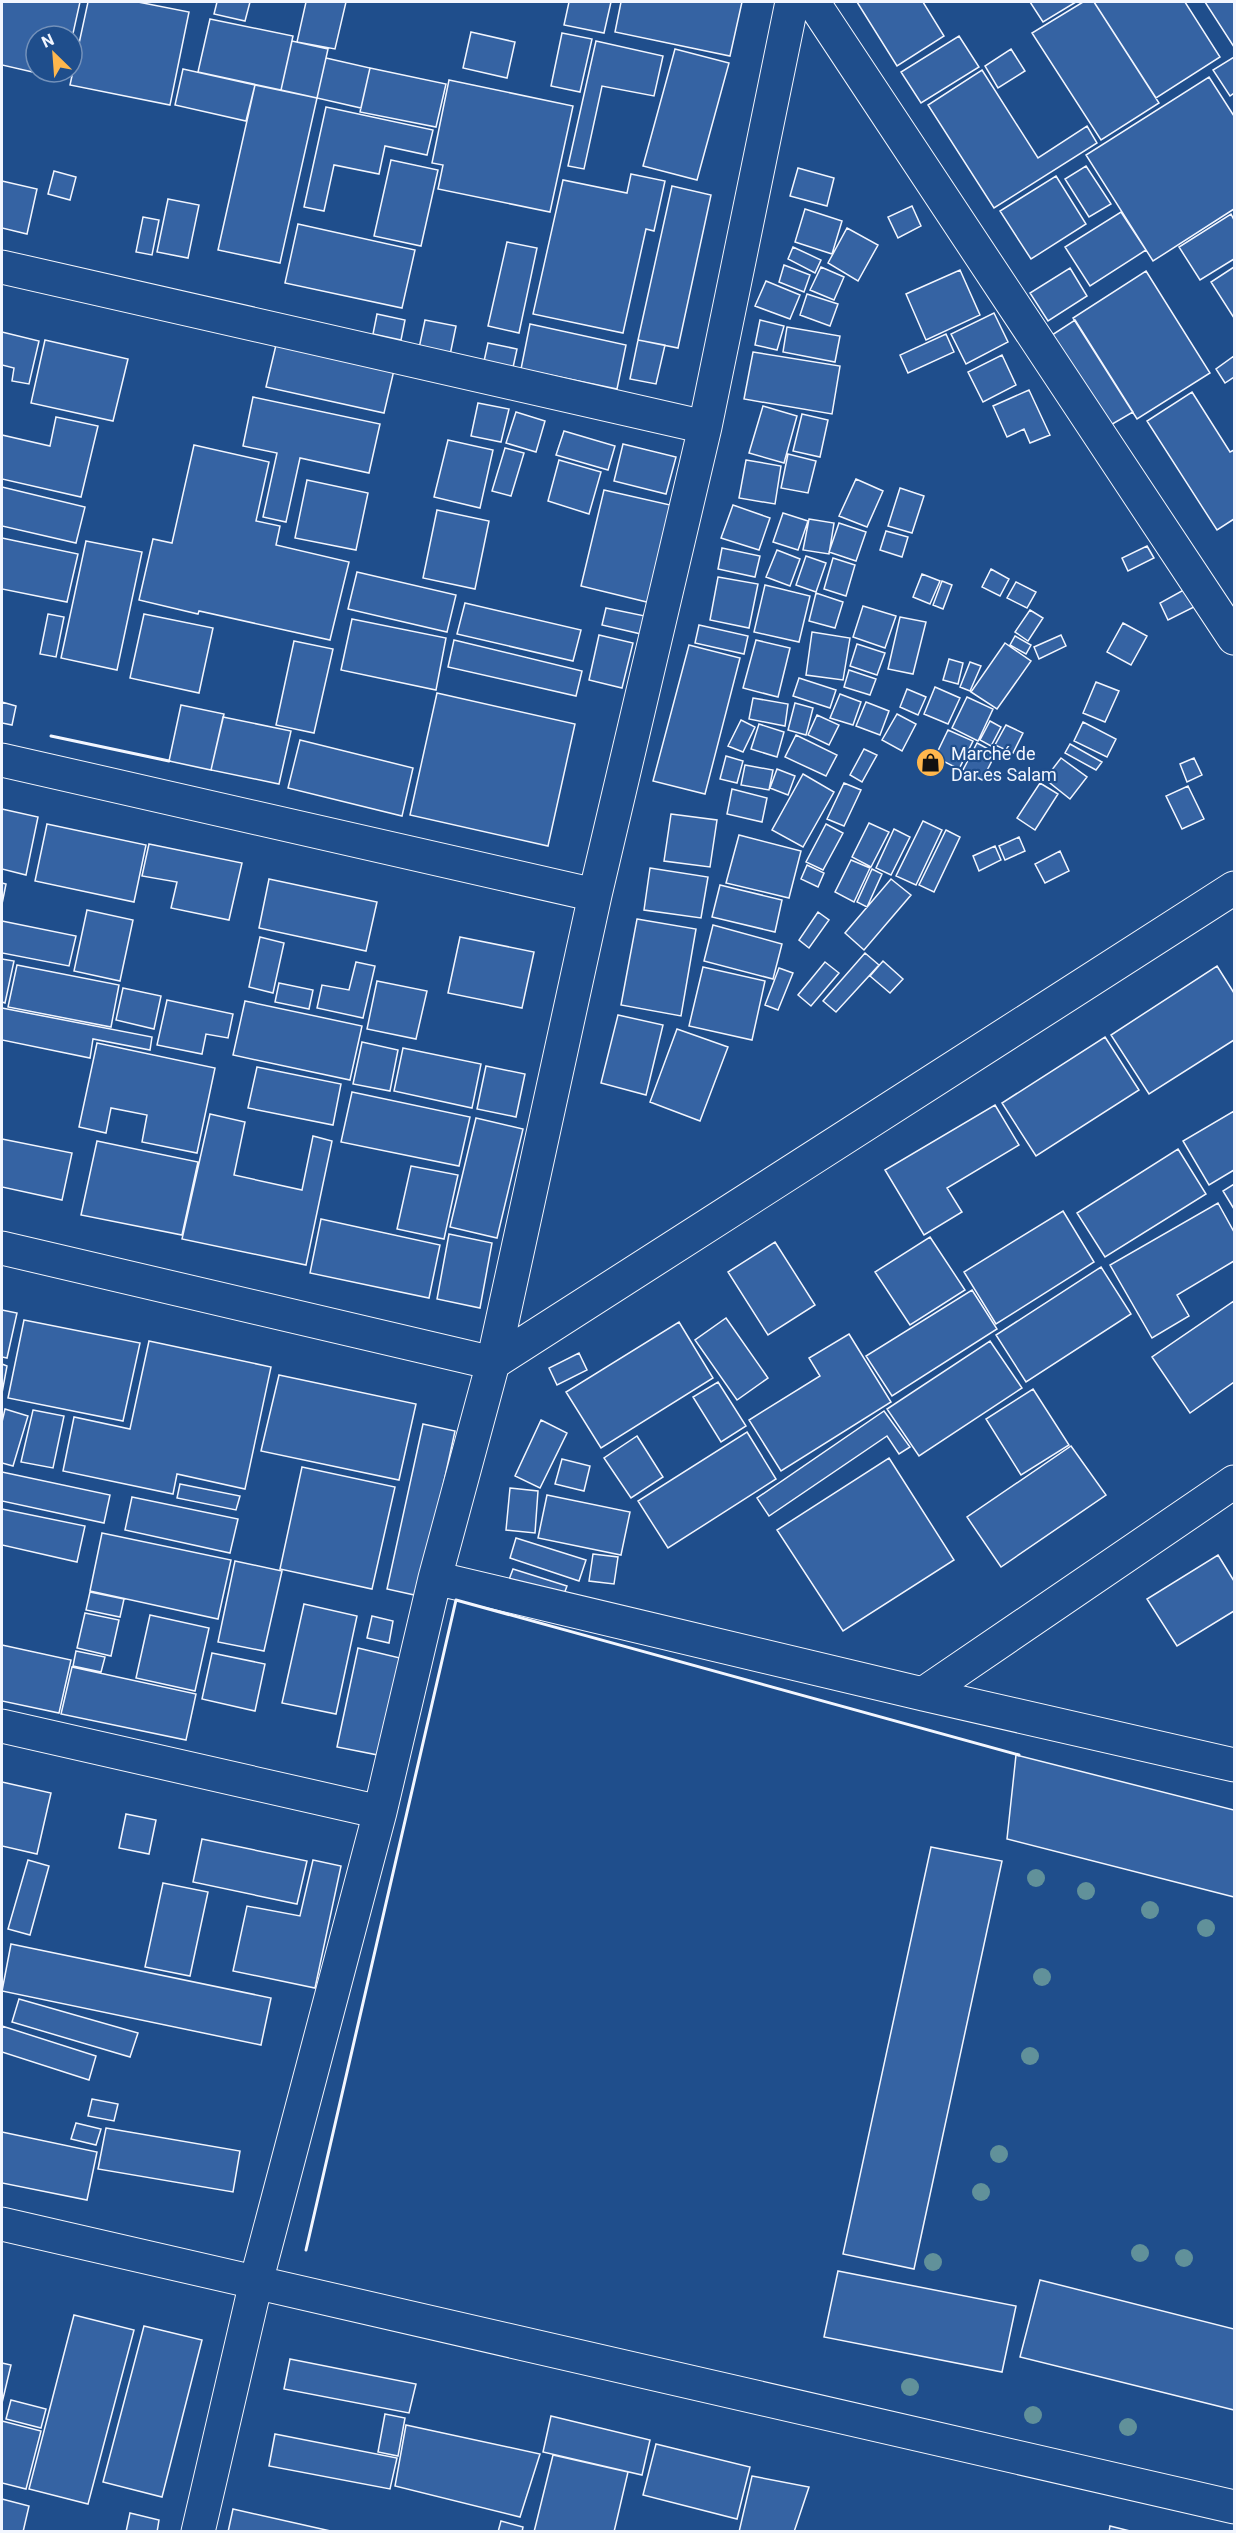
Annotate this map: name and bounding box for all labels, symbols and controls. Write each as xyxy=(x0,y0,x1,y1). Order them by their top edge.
north arrow xyxy=(24,24,84,84)
text: N xyxy=(39,30,57,52)
place label: Marché de Dar es Salam xyxy=(951,743,1057,785)
shop icon: Marché de Dar es Salam xyxy=(914,747,946,779)

